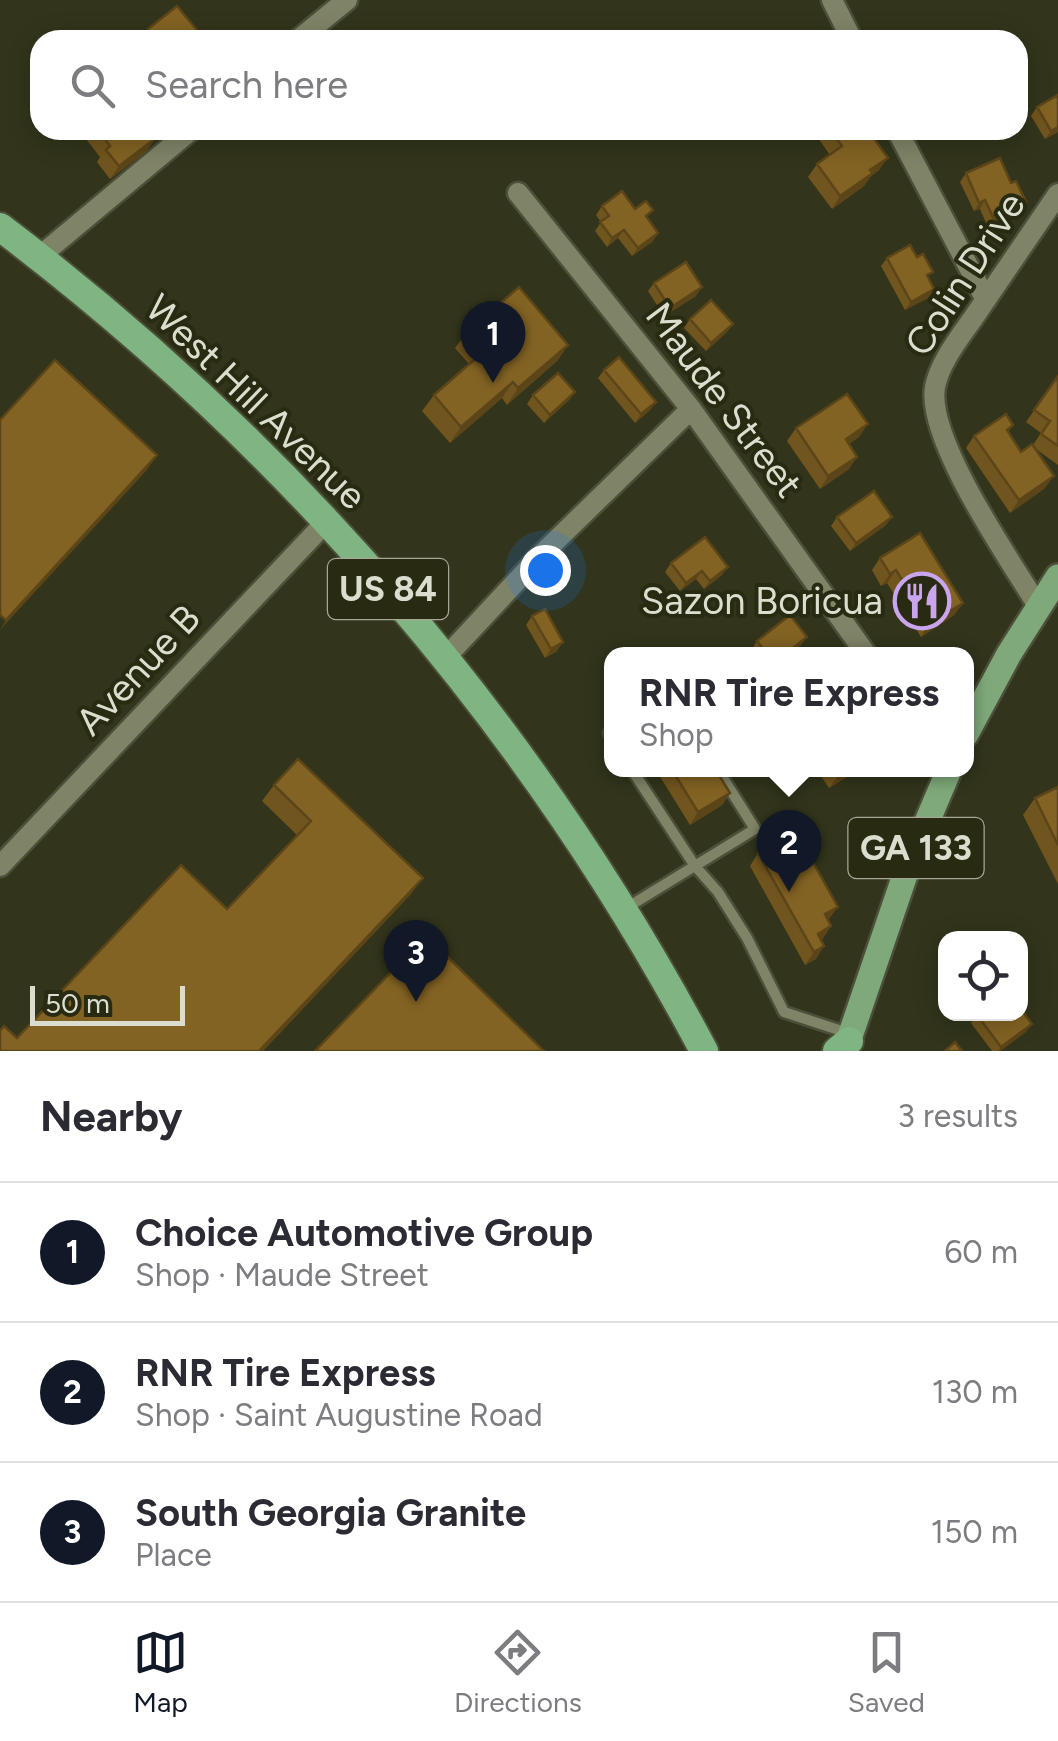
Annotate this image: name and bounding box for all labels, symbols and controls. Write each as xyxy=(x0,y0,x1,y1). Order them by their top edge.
search box xyxy=(30,30,1028,140)
icon: search xyxy=(65,58,120,113)
text: Search here xyxy=(145,62,348,108)
street label: Colin Drive xyxy=(895,184,1035,364)
street label: West Hill Avenue xyxy=(136,285,376,519)
street label: Maude Street xyxy=(636,294,812,506)
pin: 1 xyxy=(460,300,526,383)
your location xyxy=(520,545,571,596)
road number: US 84 xyxy=(328,559,448,619)
restaurant icon: Sazon Boricua xyxy=(892,571,952,631)
place label: Sazon Boricua xyxy=(641,578,883,624)
street label: Avenue B xyxy=(66,595,210,745)
popup xyxy=(604,647,974,777)
text: RNR Tire Express xyxy=(639,670,939,716)
text: Shop xyxy=(639,716,714,754)
pin: 2 xyxy=(756,810,822,892)
road number: GA 133 xyxy=(848,818,984,878)
pin: 3 xyxy=(384,920,448,1002)
map controls xyxy=(938,931,1028,1021)
button: locate xyxy=(938,931,1028,1021)
scale bar xyxy=(30,981,185,1026)
text: 50 m xyxy=(45,986,110,1020)
text: Nearby xyxy=(40,1091,182,1142)
text: 3 results xyxy=(898,1097,1018,1135)
text: Choice Automotive Group xyxy=(135,1210,593,1256)
text: 1 xyxy=(66,1233,79,1271)
text: 60 m xyxy=(944,1233,1018,1271)
text: Shop · Maude Street xyxy=(135,1256,429,1294)
text: RNR Tire Express xyxy=(135,1350,436,1396)
text: 2 xyxy=(63,1373,82,1411)
text: 130 m xyxy=(932,1373,1018,1411)
text: Shop · Saint Augustine Road xyxy=(135,1396,543,1434)
text: South Georgia Granite xyxy=(135,1490,526,1536)
text: 3 xyxy=(64,1513,81,1551)
text: 150 m xyxy=(931,1513,1018,1551)
text: Place xyxy=(135,1536,212,1574)
tab: Map xyxy=(133,1625,188,1719)
tab: Directions xyxy=(454,1625,582,1719)
tab: Saved xyxy=(848,1625,925,1719)

